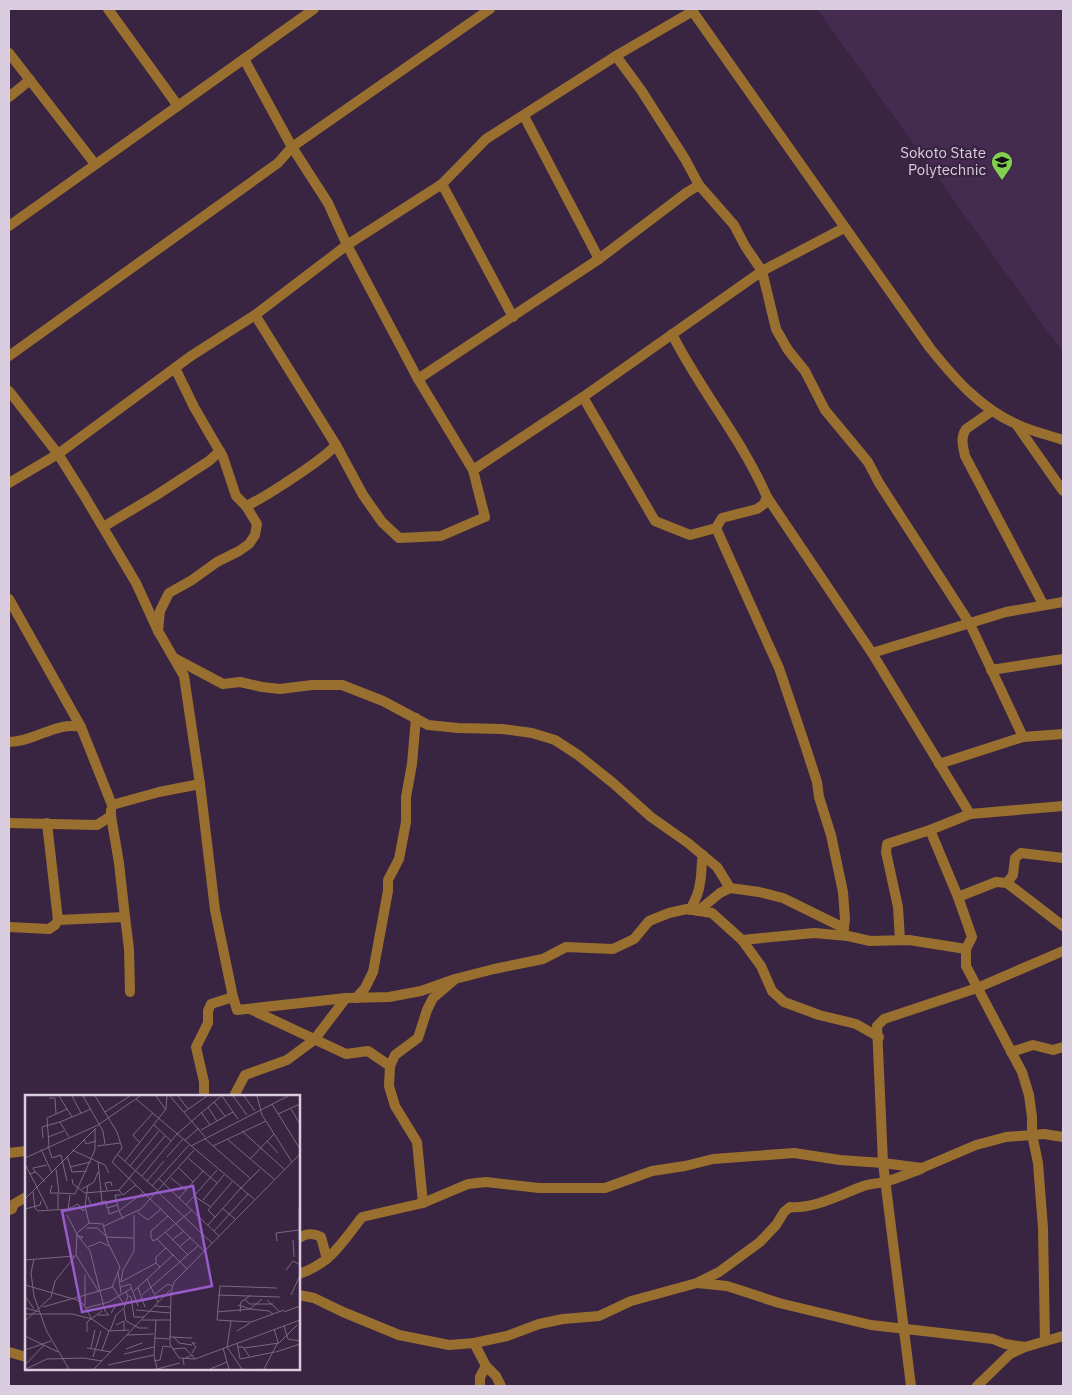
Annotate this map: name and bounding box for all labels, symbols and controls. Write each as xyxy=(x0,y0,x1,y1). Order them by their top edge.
place label: Sokoto State Polytechnic xyxy=(900,143,986,179)
school or university icon: Sokoto State Polytechnic xyxy=(990,150,1014,181)
inset map xyxy=(25,1095,300,1370)

